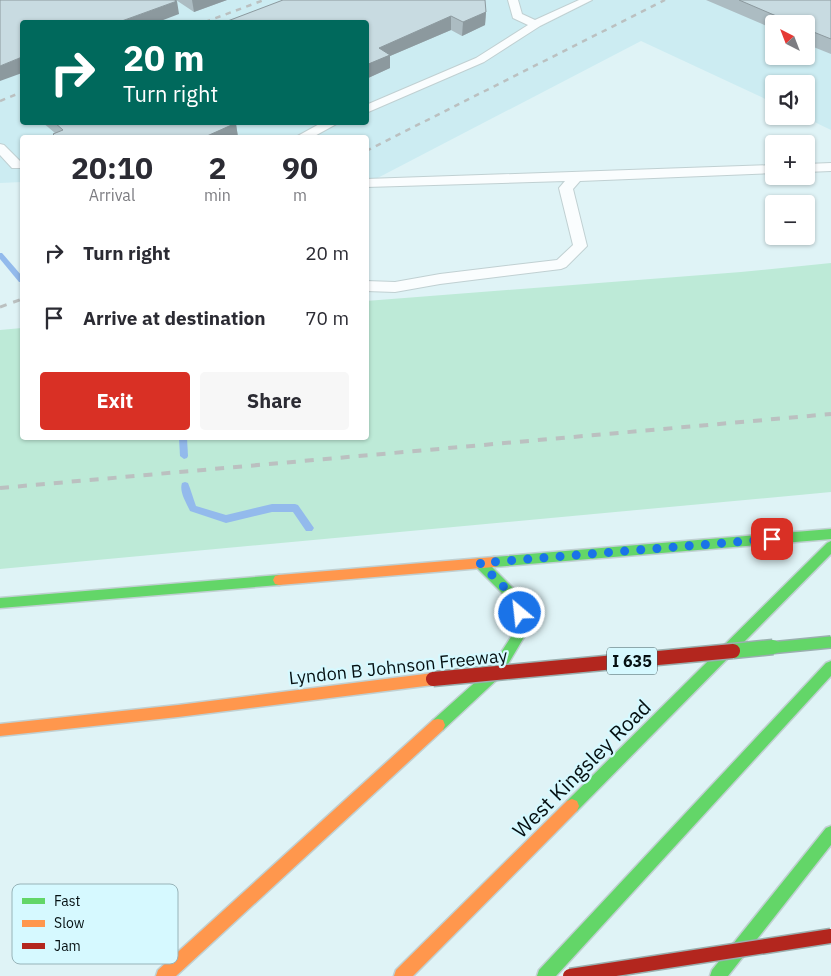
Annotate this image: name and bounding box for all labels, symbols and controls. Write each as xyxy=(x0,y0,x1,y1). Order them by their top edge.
north arrow xyxy=(765,15,815,65)
map controls xyxy=(765,15,815,245)
text: 20 m xyxy=(123,35,205,81)
icon: right xyxy=(40,40,105,105)
button: sound xyxy=(765,75,815,125)
text: Turn right xyxy=(123,79,218,108)
button: + xyxy=(765,135,815,185)
text: 20:10 xyxy=(71,148,153,187)
text: 2 xyxy=(208,148,226,187)
text: 90 xyxy=(282,148,318,187)
text: Arrival xyxy=(89,185,135,205)
text: min xyxy=(204,185,231,205)
text: m xyxy=(293,185,307,205)
button: − xyxy=(765,195,815,245)
icon: right xyxy=(40,239,68,267)
text: Turn right xyxy=(83,241,170,265)
text: 20 m xyxy=(305,241,349,265)
icon: arrive xyxy=(40,304,68,332)
text: Arrive at destination xyxy=(83,306,266,330)
text: 70 m xyxy=(305,306,349,330)
button: Exit xyxy=(40,372,190,430)
button: Share xyxy=(200,372,349,430)
pin xyxy=(751,518,793,560)
icon: arrive xyxy=(758,525,786,553)
position arrow xyxy=(493,586,545,638)
street label: Lyndon B Johnson Freeway xyxy=(288,644,508,689)
road number: I 635 xyxy=(607,648,657,674)
street label: West Kingsley Road xyxy=(506,693,657,844)
legend xyxy=(12,884,178,964)
text: Fast xyxy=(54,892,80,910)
text: Slow xyxy=(54,914,85,932)
text: Jam xyxy=(54,937,81,955)

